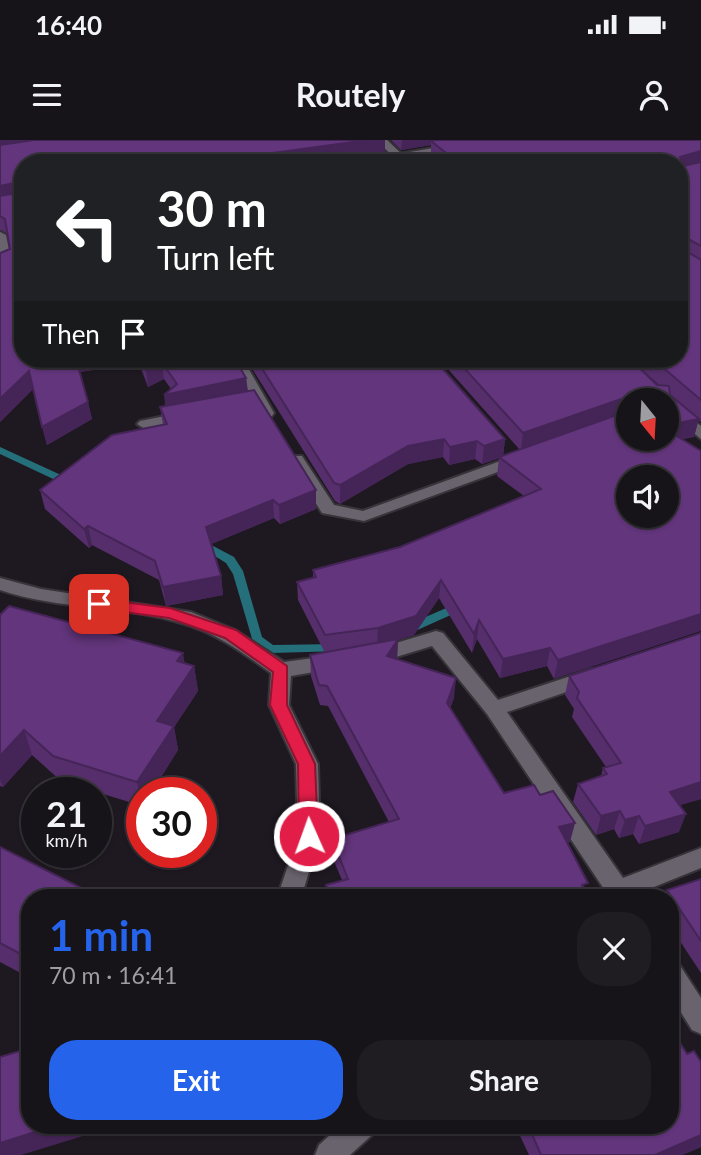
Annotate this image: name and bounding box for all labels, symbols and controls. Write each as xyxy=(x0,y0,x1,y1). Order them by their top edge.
text: 16:40 xyxy=(35,9,102,41)
text: Routely xyxy=(296,75,405,114)
icon: menu xyxy=(28,76,66,114)
icon: person xyxy=(635,76,673,114)
text: 30 m xyxy=(157,179,267,237)
icon: left xyxy=(42,182,133,273)
text: Turn left xyxy=(157,238,274,277)
icon: arrive xyxy=(114,315,152,353)
text: Then xyxy=(42,318,100,350)
north arrow xyxy=(616,388,679,452)
map controls xyxy=(616,388,679,528)
button: sound xyxy=(616,465,679,528)
pin xyxy=(69,574,129,634)
icon: arrive xyxy=(80,585,118,623)
speed limit sign: 30 xyxy=(126,777,217,868)
text: 21 xyxy=(46,792,87,834)
position arrow xyxy=(272,799,346,873)
text: km/h xyxy=(45,829,88,851)
text: 1 min xyxy=(49,910,153,960)
button: close xyxy=(577,912,651,986)
text: 70 m · 16:41 xyxy=(49,961,177,989)
button: Exit xyxy=(49,1040,343,1120)
button: Share xyxy=(357,1040,651,1120)

